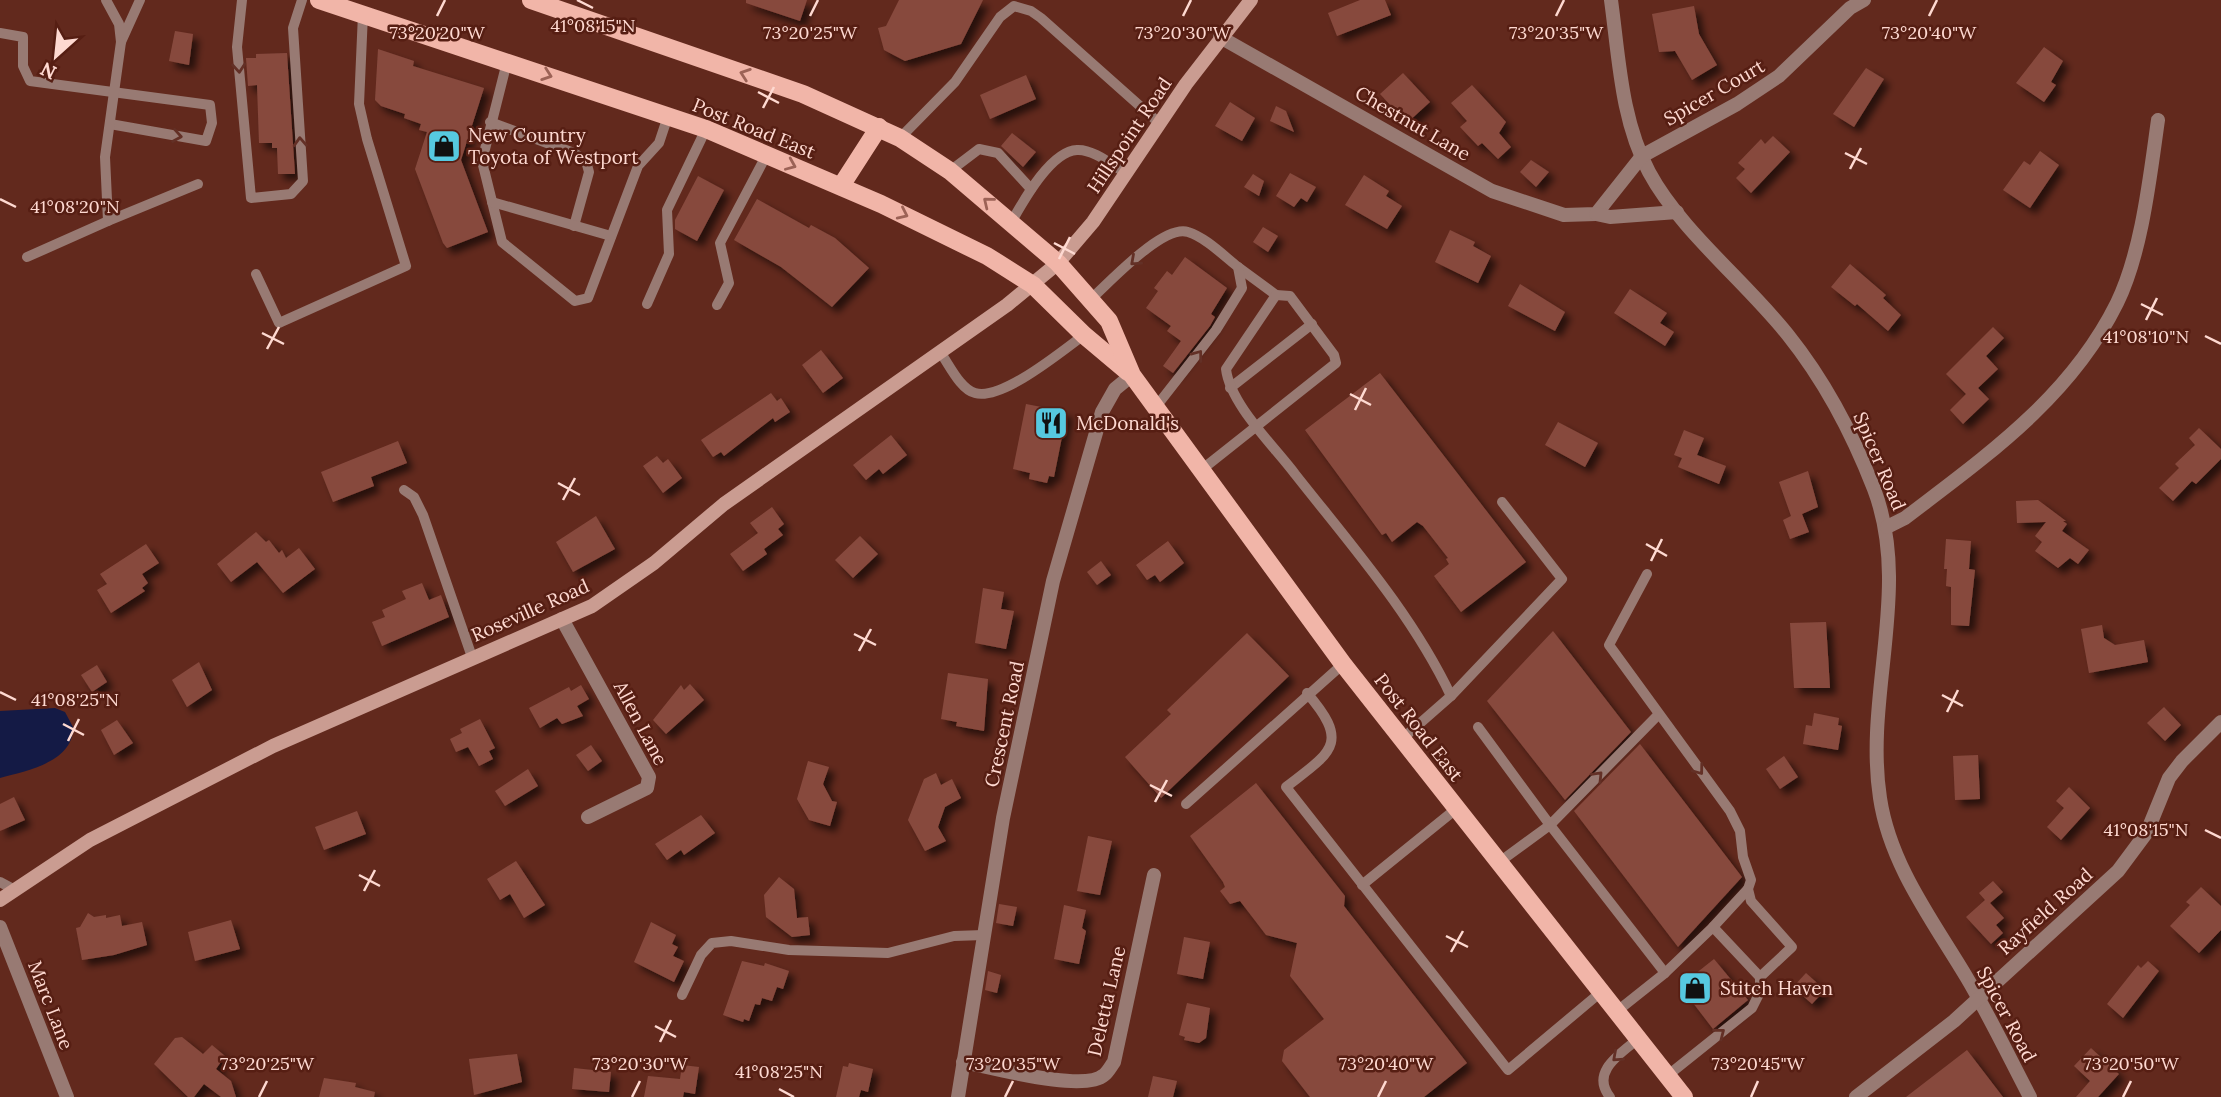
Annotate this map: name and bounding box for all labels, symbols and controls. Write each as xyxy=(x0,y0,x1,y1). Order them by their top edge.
text: 41°08'15"N xyxy=(551,14,635,37)
north arrow xyxy=(21,21,91,91)
text: 73°20'20"W xyxy=(389,21,486,44)
text: 73°20'25"W xyxy=(763,21,858,44)
text: 73°20'30"W xyxy=(1135,21,1232,44)
text: 73°20'35"W xyxy=(1509,21,1604,44)
text: 73°20'40"W xyxy=(1882,21,1977,44)
street label: Spicer Court xyxy=(1659,53,1769,130)
text: N xyxy=(36,57,60,85)
one-way arrow xyxy=(231,63,246,74)
one-way arrow xyxy=(540,67,553,81)
one-way arrow xyxy=(740,68,752,82)
street label: Hillspoint Road xyxy=(1081,72,1177,198)
street label: Chestnut Lane xyxy=(1351,80,1475,166)
street label: Post Road East xyxy=(689,92,820,164)
place label: New Country Toyota of Westport xyxy=(468,123,639,169)
shop icon: New Country Toyota of Westport xyxy=(425,127,463,165)
one-way arrow xyxy=(171,128,183,143)
one-way arrow xyxy=(293,136,308,147)
one-way arrow xyxy=(784,157,797,171)
text: 41°08'20"N xyxy=(30,195,120,218)
one-way arrow xyxy=(984,197,996,210)
one-way arrow xyxy=(896,206,908,220)
one-way arrow xyxy=(1130,253,1143,265)
text: 41°08'10"N xyxy=(2103,325,2189,348)
one-way arrow xyxy=(1189,350,1202,363)
restaurant icon: McDonald's xyxy=(1032,404,1070,442)
street label: Spicer Road xyxy=(1848,408,1912,514)
place label: McDonald's xyxy=(1076,411,1179,435)
street label: Roseville Road xyxy=(467,573,593,647)
street label: Crescent Road xyxy=(979,659,1029,789)
street label: Post Road East xyxy=(1369,668,1469,786)
street label: Allen Lane xyxy=(608,676,673,769)
text: 41°08'25"N xyxy=(31,688,119,711)
one-way arrow xyxy=(1690,762,1703,775)
one-way arrow xyxy=(1590,772,1603,785)
text: 41°08'15"N xyxy=(2104,818,2188,841)
street label: Rayfield Road xyxy=(1993,862,2097,960)
street label: Deletta Lane xyxy=(1082,943,1130,1059)
street label: Marc Lane xyxy=(23,957,79,1053)
street label: Spicer Road xyxy=(1972,962,2042,1066)
shop icon: Stitch Haven xyxy=(1676,969,1714,1007)
place label: Stitch Haven xyxy=(1720,976,1833,1000)
one-way arrow xyxy=(1713,1029,1725,1042)
one-way arrow xyxy=(1612,1049,1625,1061)
text: 73°20'25"W xyxy=(220,1052,315,1075)
text: 73°20'30"W xyxy=(592,1052,689,1075)
text: 73°20'35"W xyxy=(966,1052,1061,1075)
text: 73°20'40"W xyxy=(1339,1052,1434,1075)
text: 73°20'45"W xyxy=(1711,1052,1806,1075)
text: 73°20'50"W xyxy=(2083,1052,2180,1075)
text: 41°08'25"N xyxy=(735,1060,823,1083)

